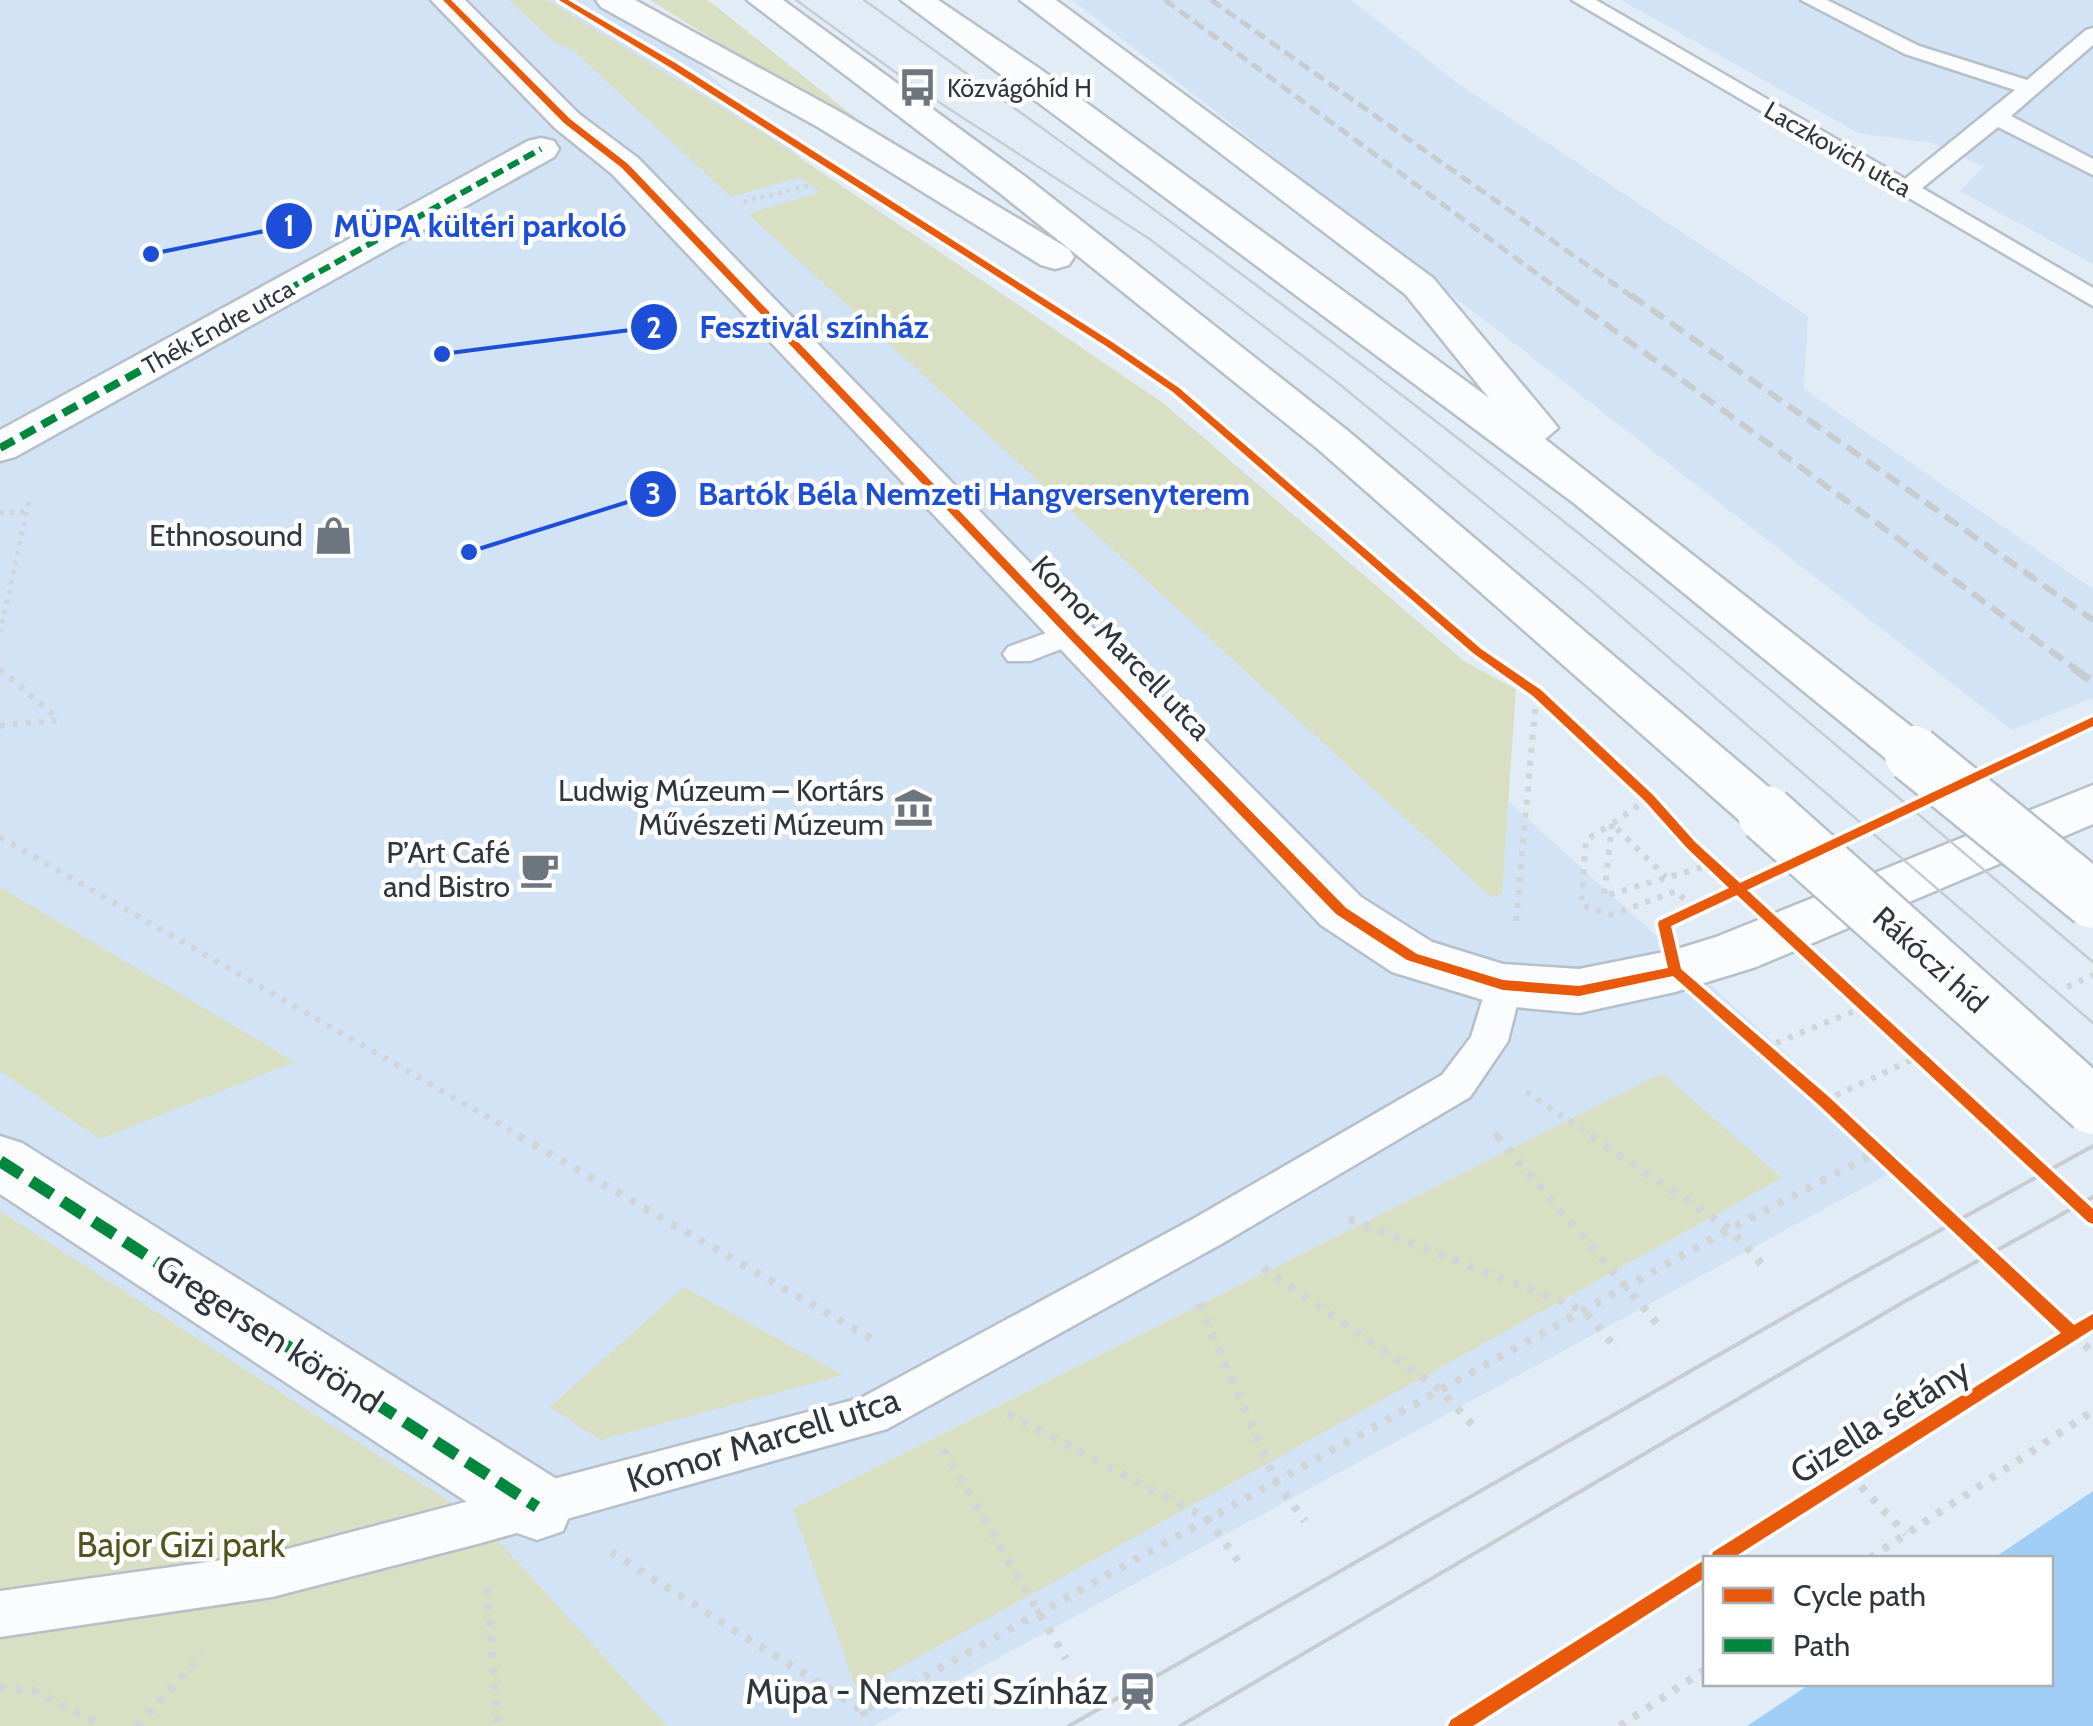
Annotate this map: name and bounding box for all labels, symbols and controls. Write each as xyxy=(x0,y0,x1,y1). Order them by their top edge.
bus stop icon: Közvágóhíd H xyxy=(896,67,938,109)
place label: Közvágóhíd H xyxy=(947,73,1092,103)
street label: Laczkovich utca xyxy=(1759,95,1917,203)
callout: MÜPA kültéri parkoló xyxy=(264,195,647,257)
text: MÜPA kültéri parkoló xyxy=(333,206,627,245)
text: 1 xyxy=(283,207,295,244)
street label: Thék Endre utca xyxy=(137,273,299,381)
callout: Fesztivál színház xyxy=(629,296,949,358)
text: Fesztivál színház xyxy=(699,307,929,346)
text: 2 xyxy=(646,309,662,346)
callout: Bartók Béla Nemzeti Hangversenyterem xyxy=(628,463,1270,525)
text: Bartók Béla Nemzeti Hangversenyterem xyxy=(698,474,1250,513)
text: 3 xyxy=(645,475,661,512)
shop icon: Ethnosound xyxy=(312,515,354,557)
place label: Ethnosound xyxy=(149,517,303,554)
street label: Komor Marcell utca xyxy=(1024,548,1219,748)
place label: Ludwig Múzeum – Kortárs Művészeti Múzeum xyxy=(558,772,884,843)
museum icon: Ludwig Múzeum – Kortárs Művészeti Múzeum xyxy=(893,787,935,829)
place label: P’Art Café and Bistro xyxy=(383,834,510,905)
cafe icon: P’Art Café and Bistro xyxy=(519,849,561,891)
street label: Rákóczi híd xyxy=(1865,898,1995,1021)
street label: Gregersen körönd xyxy=(148,1244,390,1423)
street label: Gizella sétány xyxy=(1782,1348,1978,1493)
street label: Komor Marcell utca xyxy=(621,1378,905,1501)
park label: Bajor Gizi park xyxy=(77,1523,286,1566)
legend xyxy=(1703,1556,2053,1686)
text: Cycle path xyxy=(1793,1577,1926,1614)
text: Path xyxy=(1793,1627,1850,1664)
place label: Müpa - Nemzeti Színház xyxy=(745,1670,1108,1713)
station icon: Müpa - Nemzeti Színház xyxy=(1117,1671,1159,1713)

